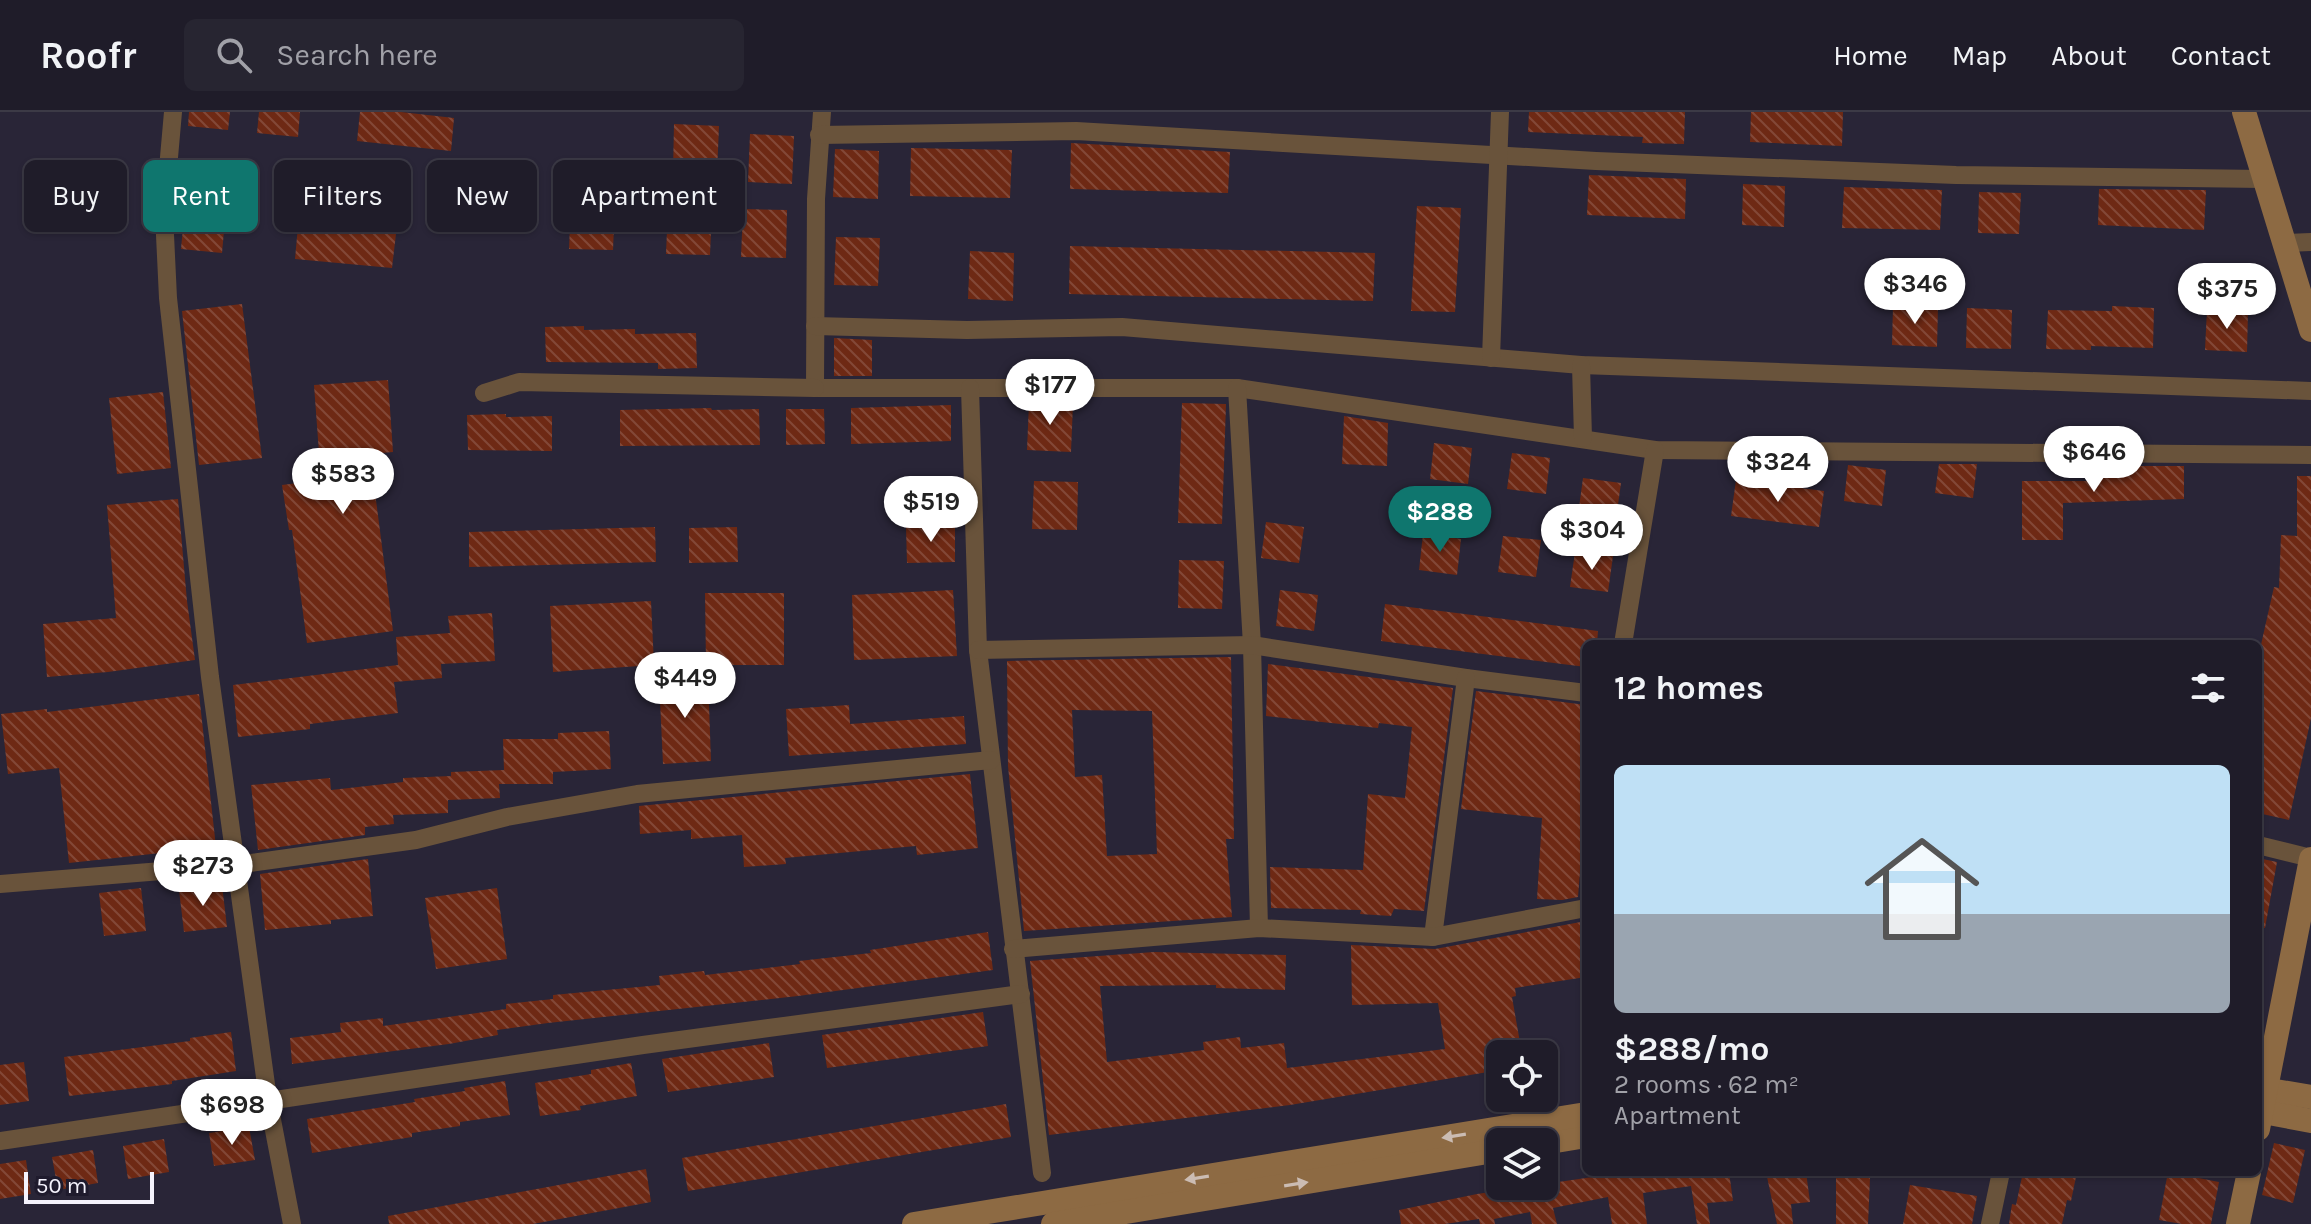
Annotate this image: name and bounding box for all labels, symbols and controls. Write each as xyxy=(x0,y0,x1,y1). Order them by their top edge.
search box xyxy=(184,19,744,91)
text: Roofr xyxy=(40,33,136,78)
icon: search xyxy=(212,33,256,77)
text: Search here xyxy=(276,37,438,73)
text: Home xyxy=(1833,39,1908,72)
text: Map xyxy=(1952,39,2007,72)
text: About xyxy=(2051,39,2127,72)
text: Contact xyxy=(2171,39,2271,72)
chip: Buy xyxy=(24,160,127,232)
chip: Rent xyxy=(143,160,258,232)
chip: Filters xyxy=(274,160,411,232)
chip: New xyxy=(427,160,537,232)
chip: Apartment xyxy=(553,160,745,232)
pin: $346 xyxy=(1868,258,1962,326)
pin: $375 xyxy=(2180,263,2274,331)
text: $346 xyxy=(1882,268,1948,299)
text: $375 xyxy=(2196,273,2258,304)
pin: $177 xyxy=(1003,359,1097,427)
text: $177 xyxy=(1023,369,1077,400)
pin: $646 xyxy=(2047,426,2141,494)
pin: $324 xyxy=(1731,436,1825,504)
text: $646 xyxy=(2062,436,2126,467)
text: $324 xyxy=(1745,446,1811,477)
pin: $583 xyxy=(296,448,390,516)
text: $583 xyxy=(310,458,376,489)
pin: $519 xyxy=(884,476,978,544)
text: $519 xyxy=(902,486,960,517)
pin: $288 xyxy=(1393,486,1487,554)
text: $288 xyxy=(1406,496,1474,527)
pin: $304 xyxy=(1545,504,1639,572)
text: $304 xyxy=(1559,514,1625,545)
pin: $449 xyxy=(638,652,732,720)
text: $449 xyxy=(653,662,717,693)
icon: filters xyxy=(2186,666,2230,710)
text: 12 homes xyxy=(1614,668,1764,708)
icon: home xyxy=(1850,817,1994,961)
pin: $273 xyxy=(156,840,250,908)
text: $273 xyxy=(172,850,234,881)
text: $288/mo xyxy=(1614,1029,1770,1069)
map controls xyxy=(1486,1040,1558,1200)
button: locate xyxy=(1486,1040,1558,1112)
text: 2 rooms · 62 m² xyxy=(1614,1069,1799,1100)
pin: $698 xyxy=(185,1079,279,1147)
text: $698 xyxy=(199,1089,265,1120)
text: Apartment xyxy=(1614,1100,1741,1131)
button: layers xyxy=(1486,1128,1558,1200)
one-way arrow xyxy=(1441,1130,1466,1143)
scale bar xyxy=(24,1168,154,1204)
one-way arrow xyxy=(1184,1172,1209,1184)
text: 50 m xyxy=(36,1173,87,1199)
one-way arrow xyxy=(1283,1177,1308,1190)

